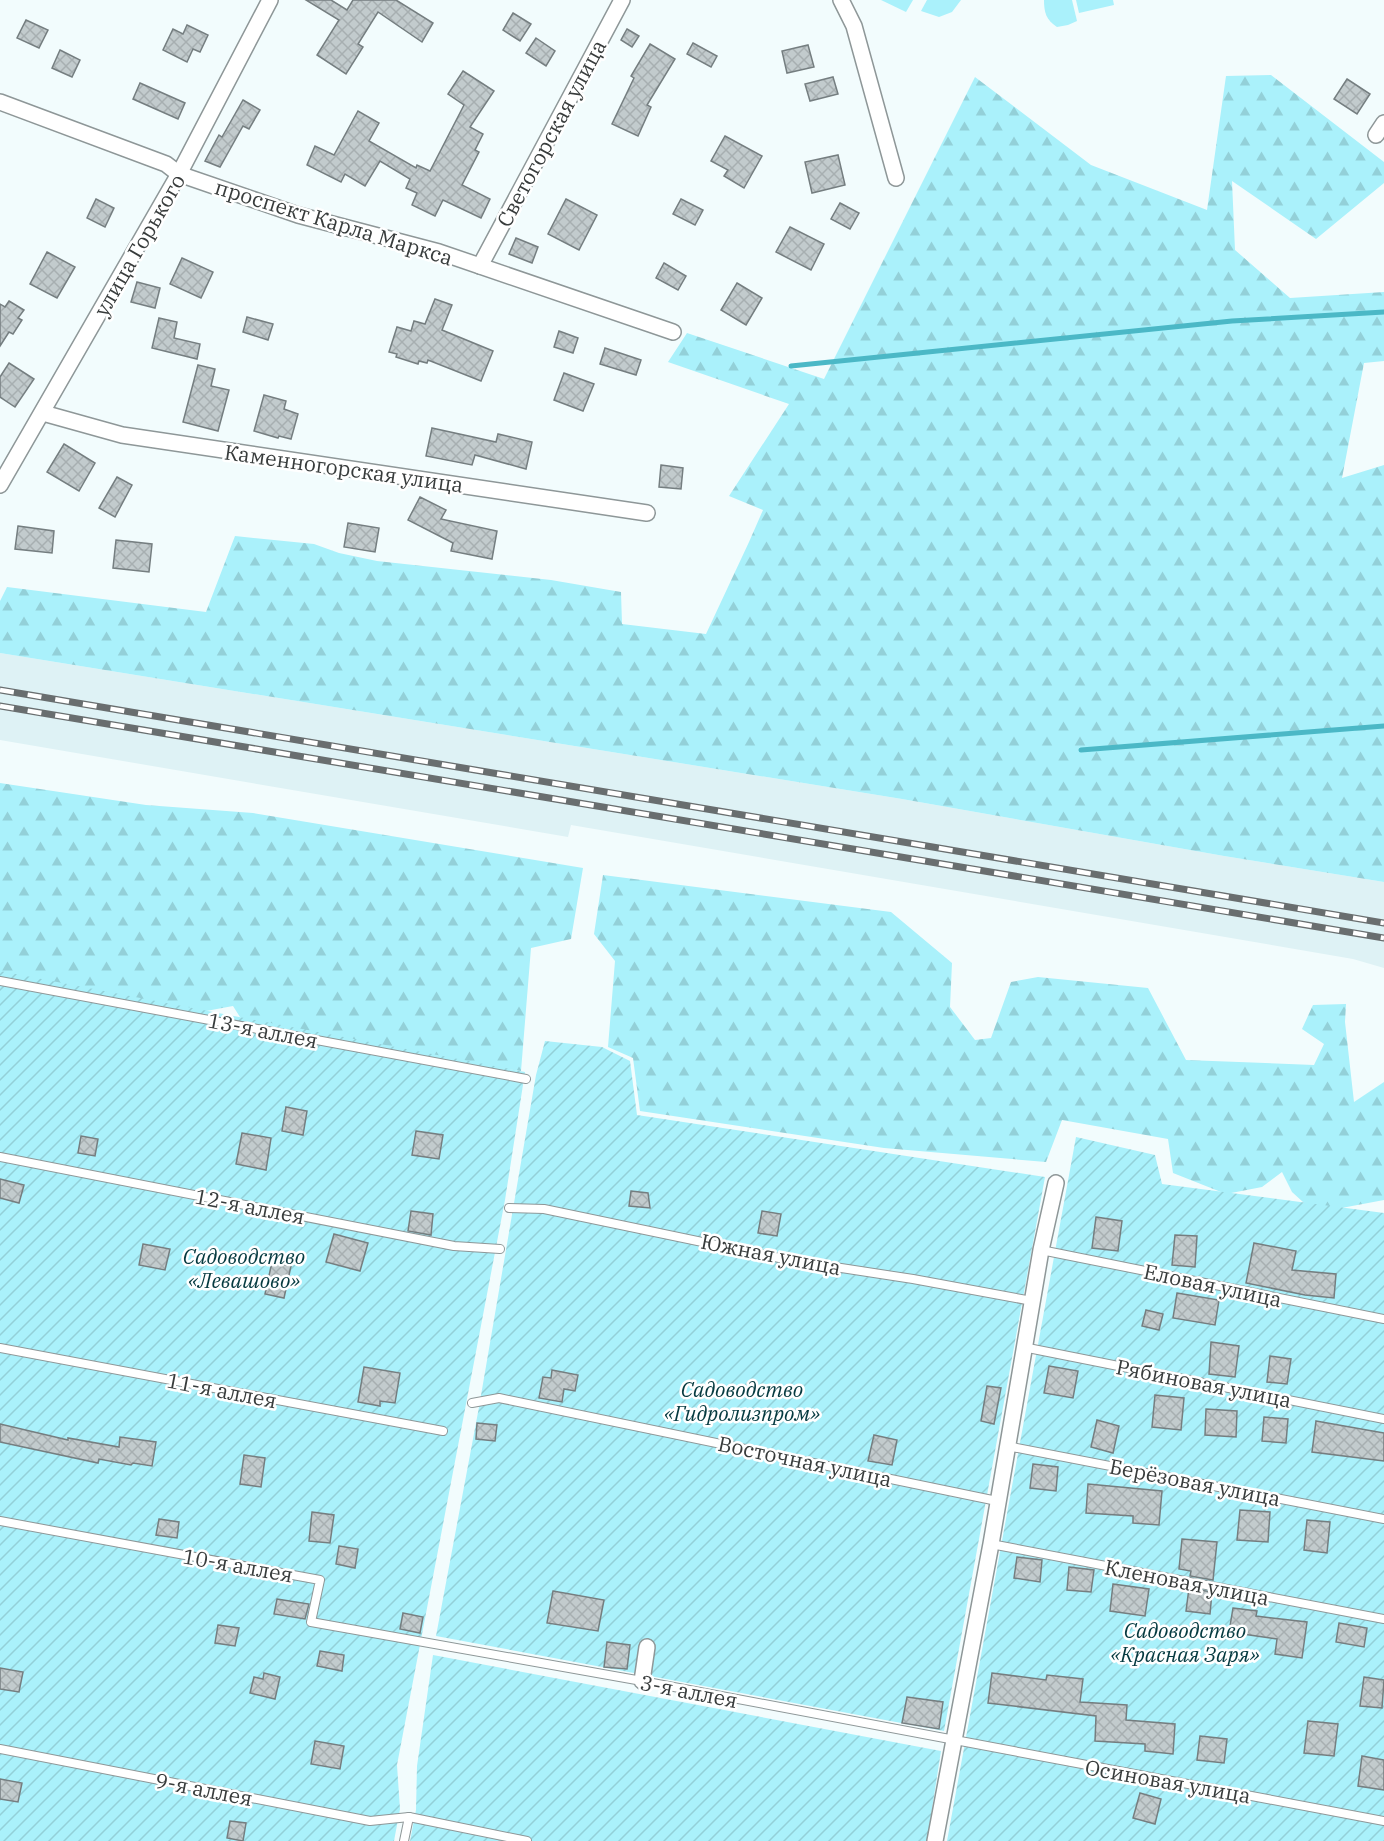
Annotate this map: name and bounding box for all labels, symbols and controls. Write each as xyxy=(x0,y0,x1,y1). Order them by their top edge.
street label: Светогорская улица xyxy=(490,34,612,232)
street label: улица Горького xyxy=(87,169,191,321)
street label: проспект Карла Маркса xyxy=(212,172,456,272)
street label: Каменногорская улица xyxy=(223,437,465,499)
street label: 13-я аллея xyxy=(206,1006,320,1054)
street label: 12-я аллея xyxy=(193,1182,307,1230)
street label: Южная улица xyxy=(699,1227,843,1281)
park label: Садоводство «Левашово» xyxy=(183,1242,305,1294)
street label: Еловая улица xyxy=(1141,1257,1285,1313)
street label: Рябиновая улица xyxy=(1114,1352,1294,1414)
street label: 11-я аллея xyxy=(165,1366,279,1414)
park label: Садоводство «Гидролизпром» xyxy=(664,1375,820,1427)
street label: Восточная улица xyxy=(715,1429,895,1493)
street label: Берёзовая улица xyxy=(1107,1452,1283,1512)
street label: 10-я аллея xyxy=(181,1542,295,1588)
street label: Кленовая улица xyxy=(1102,1552,1272,1612)
park label: Садоводство «Красная Заря» xyxy=(1110,1616,1260,1668)
street label: 3-я аллея xyxy=(638,1668,740,1714)
street label: Осиновая улица xyxy=(1083,1753,1253,1809)
street label: 9-я аллея xyxy=(153,1766,255,1812)

